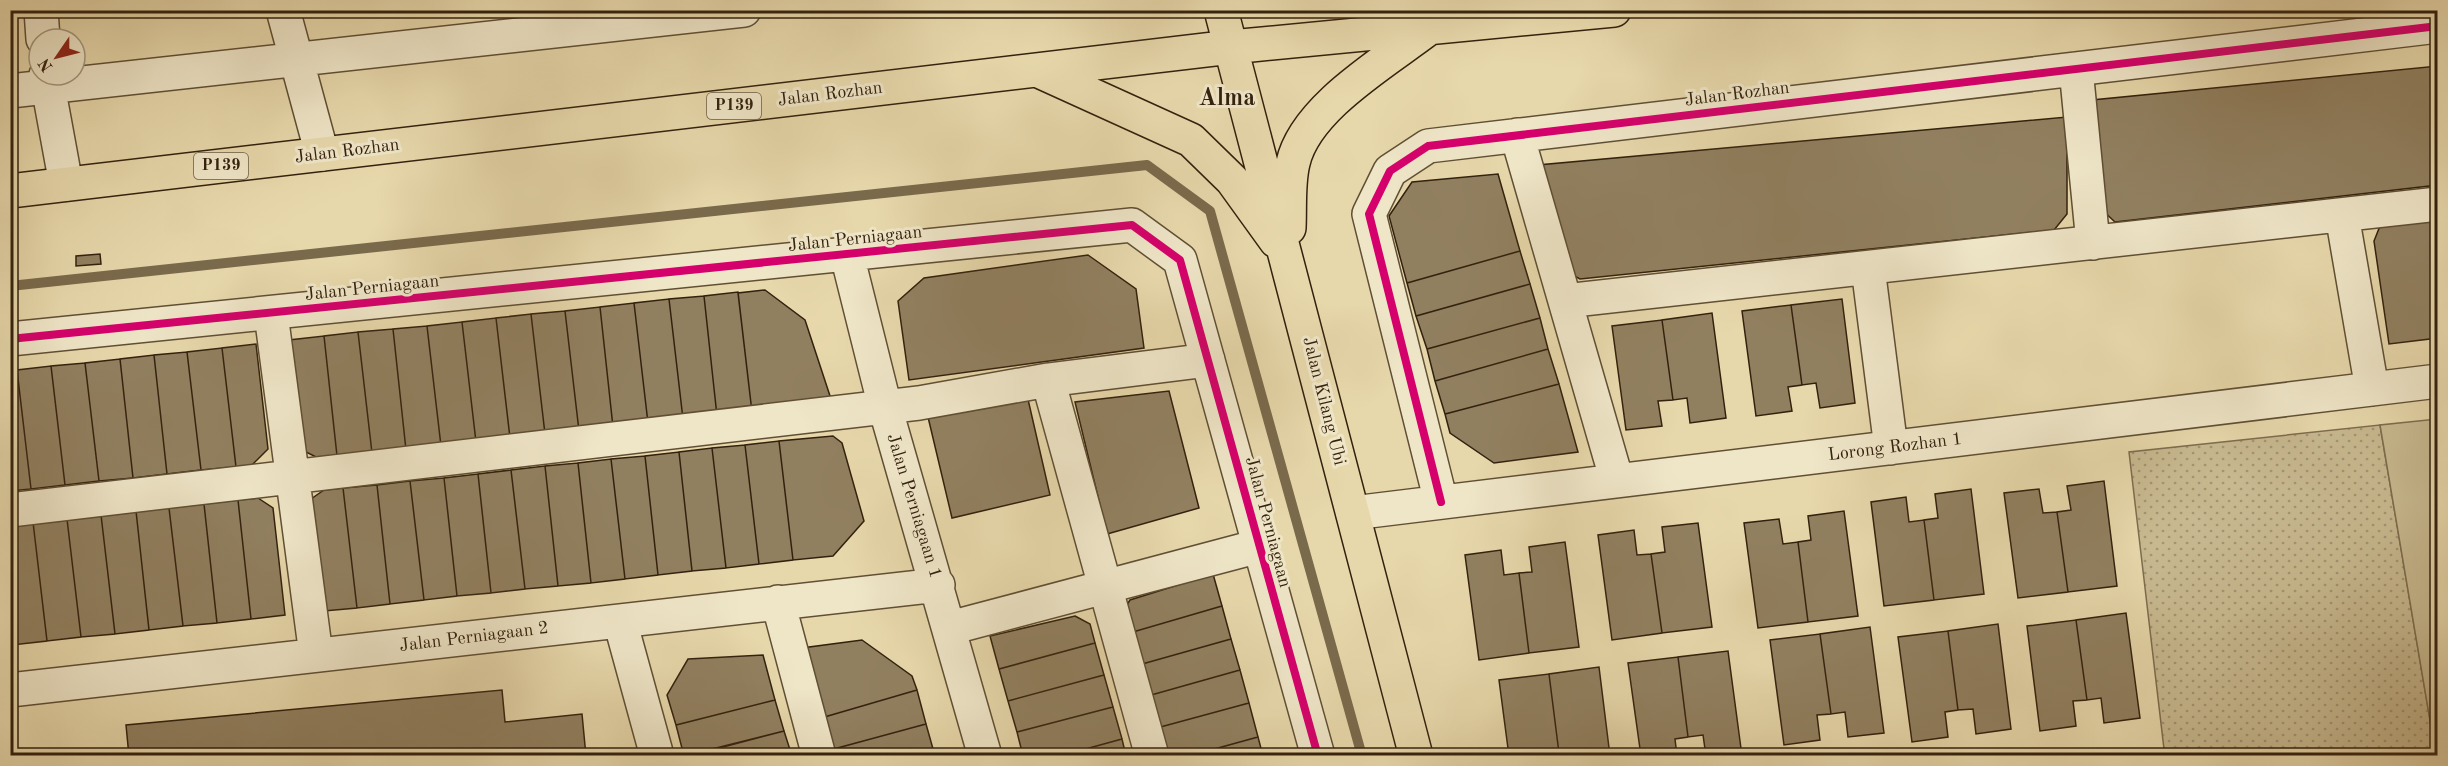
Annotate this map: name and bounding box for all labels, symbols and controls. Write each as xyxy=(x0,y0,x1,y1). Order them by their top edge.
north arrow xyxy=(27,27,87,87)
text: N xyxy=(36,54,56,74)
street label: Jalan Rozhan xyxy=(777,79,884,109)
street label: Jalan Rozhan xyxy=(1684,79,1791,109)
district label: Alma xyxy=(1199,87,1255,111)
road number: P139 xyxy=(707,93,761,119)
street label: Jalan Rozhan xyxy=(294,136,401,166)
road number: P139 xyxy=(194,153,248,179)
street label: Jalan Perniagaan xyxy=(787,223,923,255)
street label: Jalan Perniagaan xyxy=(304,272,440,304)
street label: Jalan Kilang Ubi xyxy=(1299,335,1349,467)
street label: Lorong Rozhan 1 xyxy=(1827,430,1963,464)
street label: Jalan Perniagaan 1 xyxy=(883,432,945,580)
street label: Jalan Perniagaan xyxy=(1242,455,1294,590)
street label: Jalan Perniagaan 2 xyxy=(398,619,550,655)

